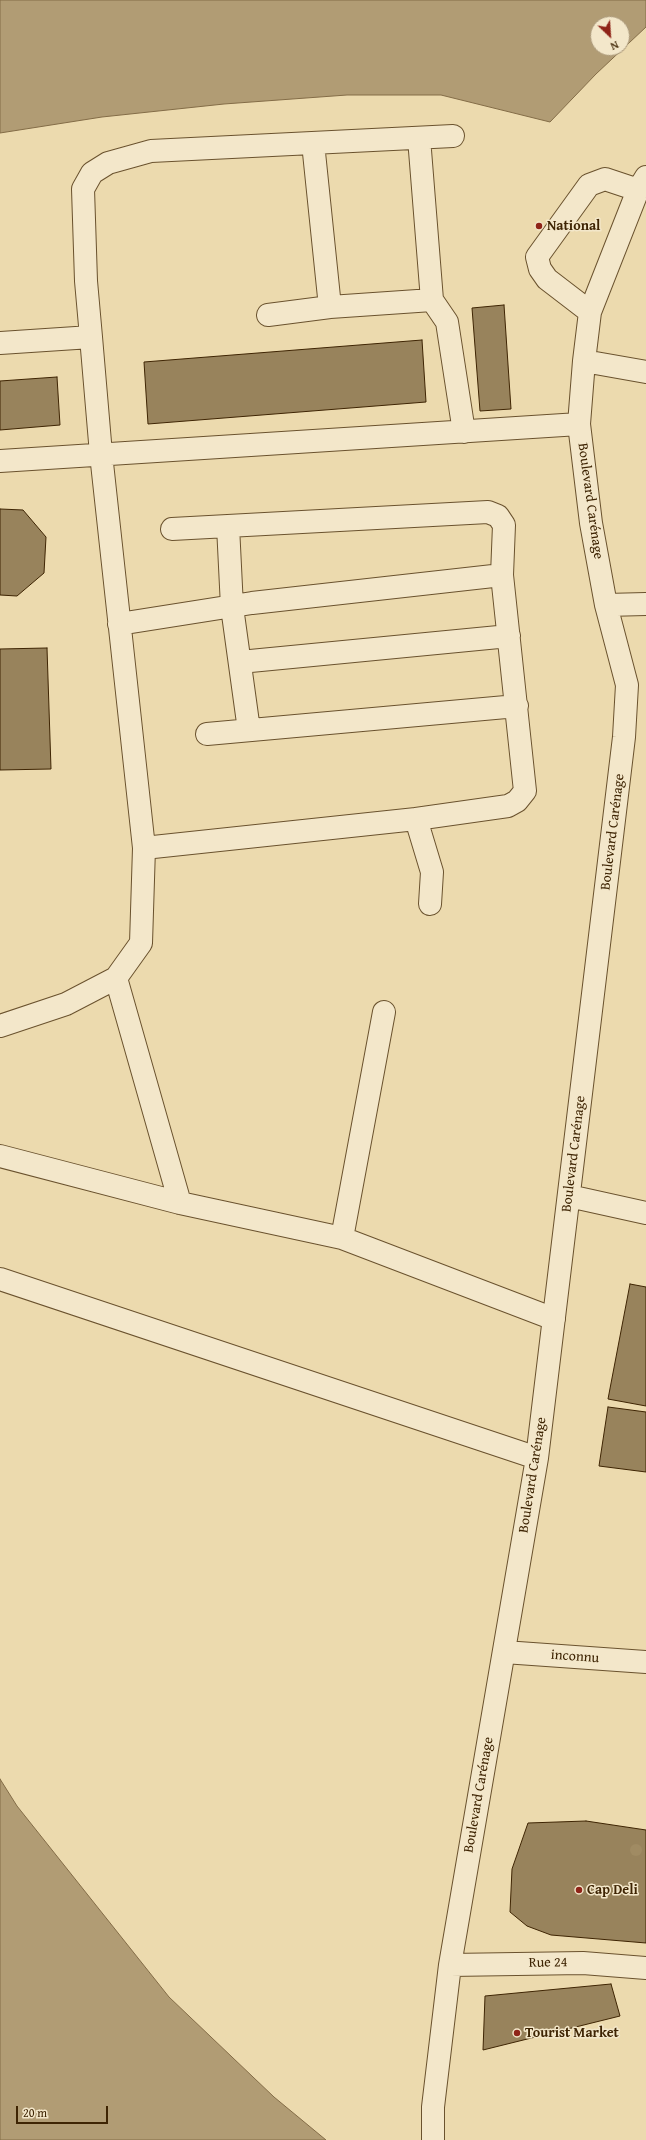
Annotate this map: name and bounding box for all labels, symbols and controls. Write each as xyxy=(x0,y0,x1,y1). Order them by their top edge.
north arrow xyxy=(590,16,630,56)
text: N xyxy=(608,37,621,55)
place label: National xyxy=(547,218,600,234)
marker: National xyxy=(534,221,544,231)
street label: Boulevard Carénage xyxy=(574,442,606,560)
street label: Boulevard Carénage xyxy=(598,773,628,891)
street label: Boulevard Carénage xyxy=(559,1095,589,1213)
street label: Boulevard Carénage xyxy=(516,1416,550,1534)
street label: inconnu xyxy=(550,1647,600,1667)
street label: Boulevard Carénage xyxy=(461,1736,497,1854)
place label: Cap Deli xyxy=(587,1882,638,1898)
marker: Cap Deli xyxy=(574,1885,584,1895)
street label: Rue 24 xyxy=(528,1954,568,1972)
place label: Tourist Market xyxy=(525,2025,619,2041)
marker: Tourist Market xyxy=(512,2028,522,2038)
scale bar xyxy=(18,2098,110,2124)
text: 20 m xyxy=(23,2104,47,2121)

